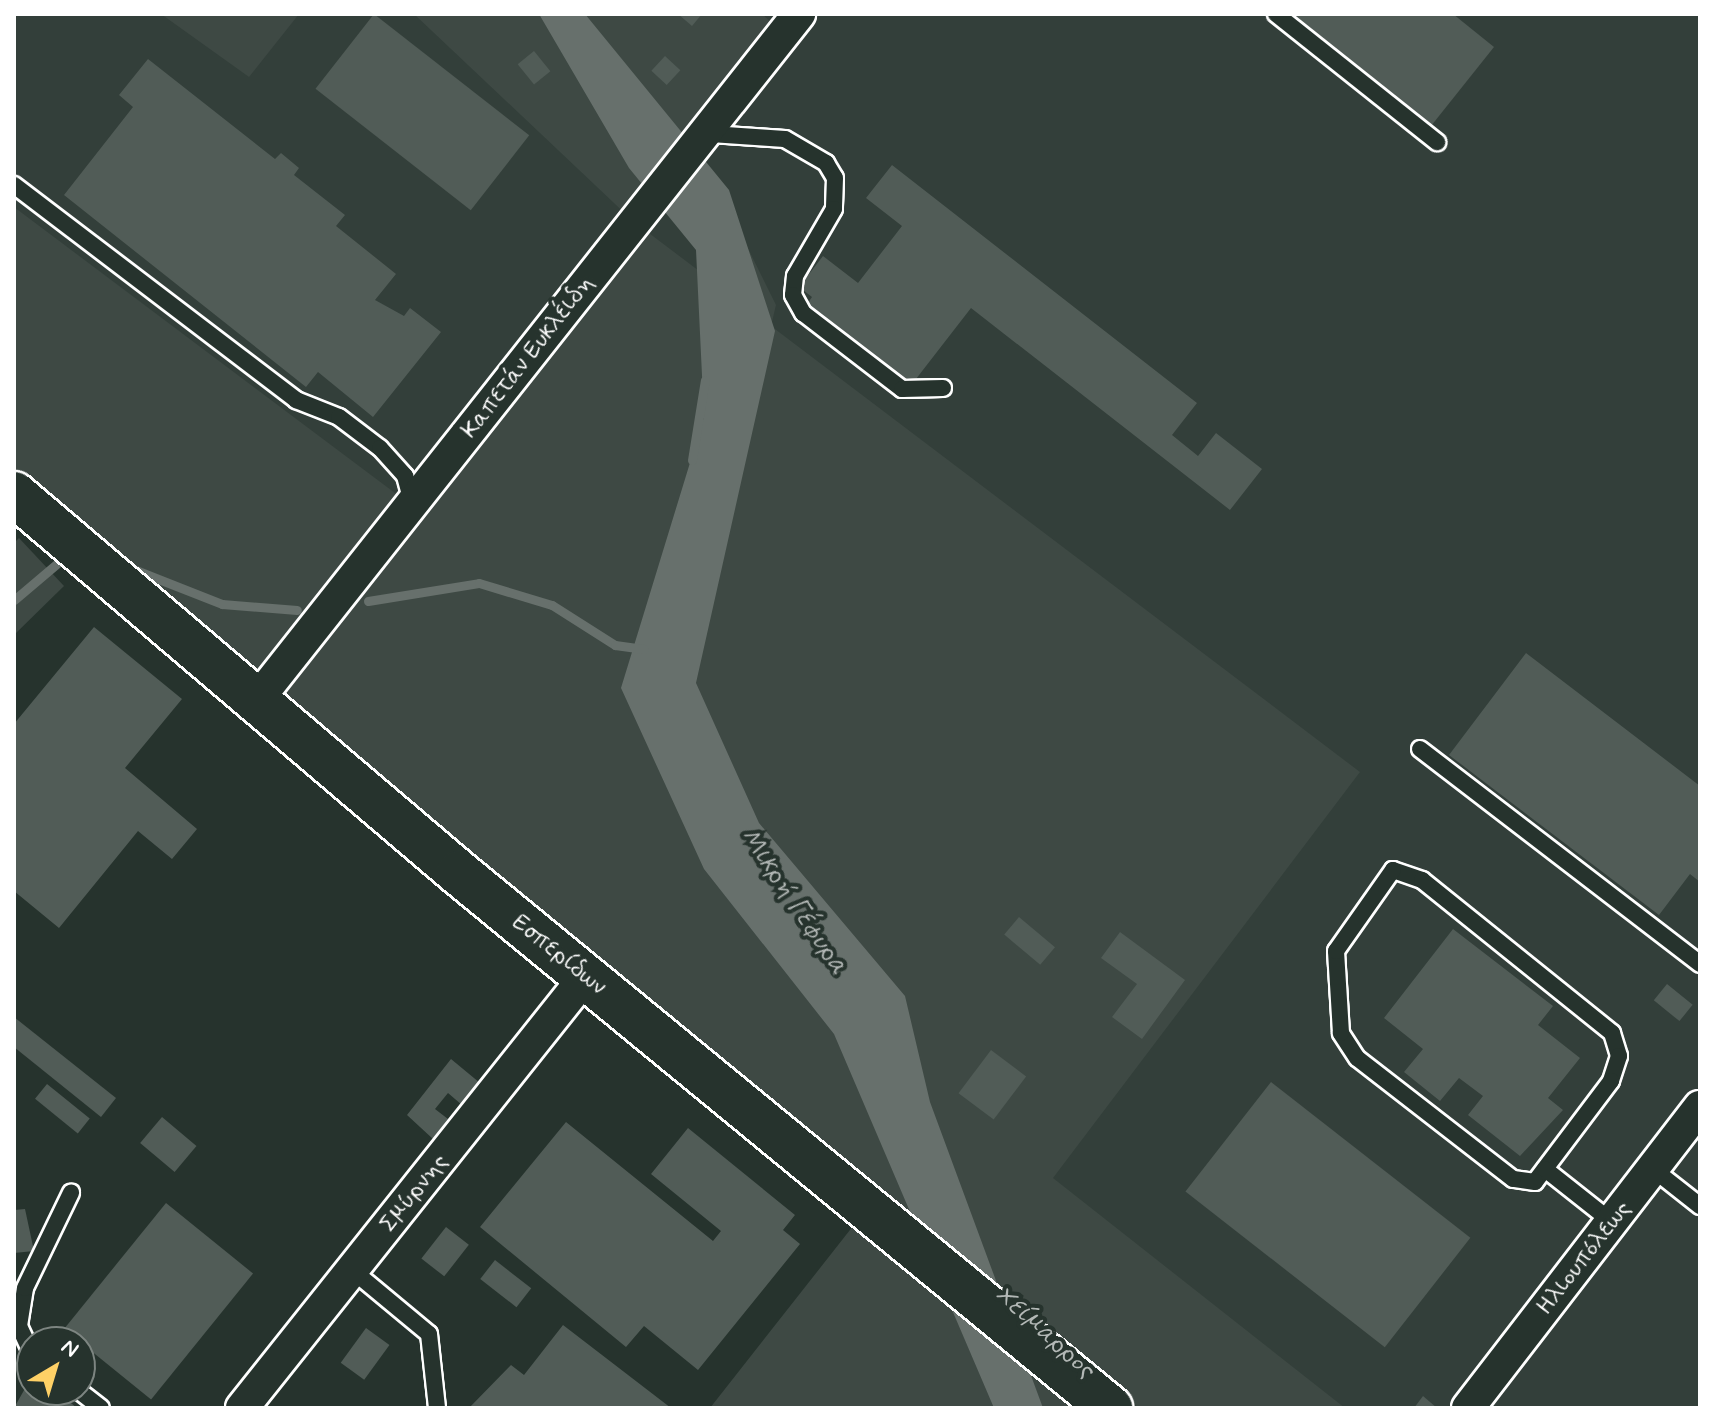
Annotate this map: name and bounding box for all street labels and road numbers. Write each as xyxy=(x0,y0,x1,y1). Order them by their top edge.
street label: Καπετάν Ευκλέιδη xyxy=(455,270,601,444)
street label: Εσπερίδων xyxy=(506,908,612,1002)
street label: Σμύρνης xyxy=(374,1148,454,1238)
street label: Ηλιουπόλεως xyxy=(1531,1195,1637,1321)

